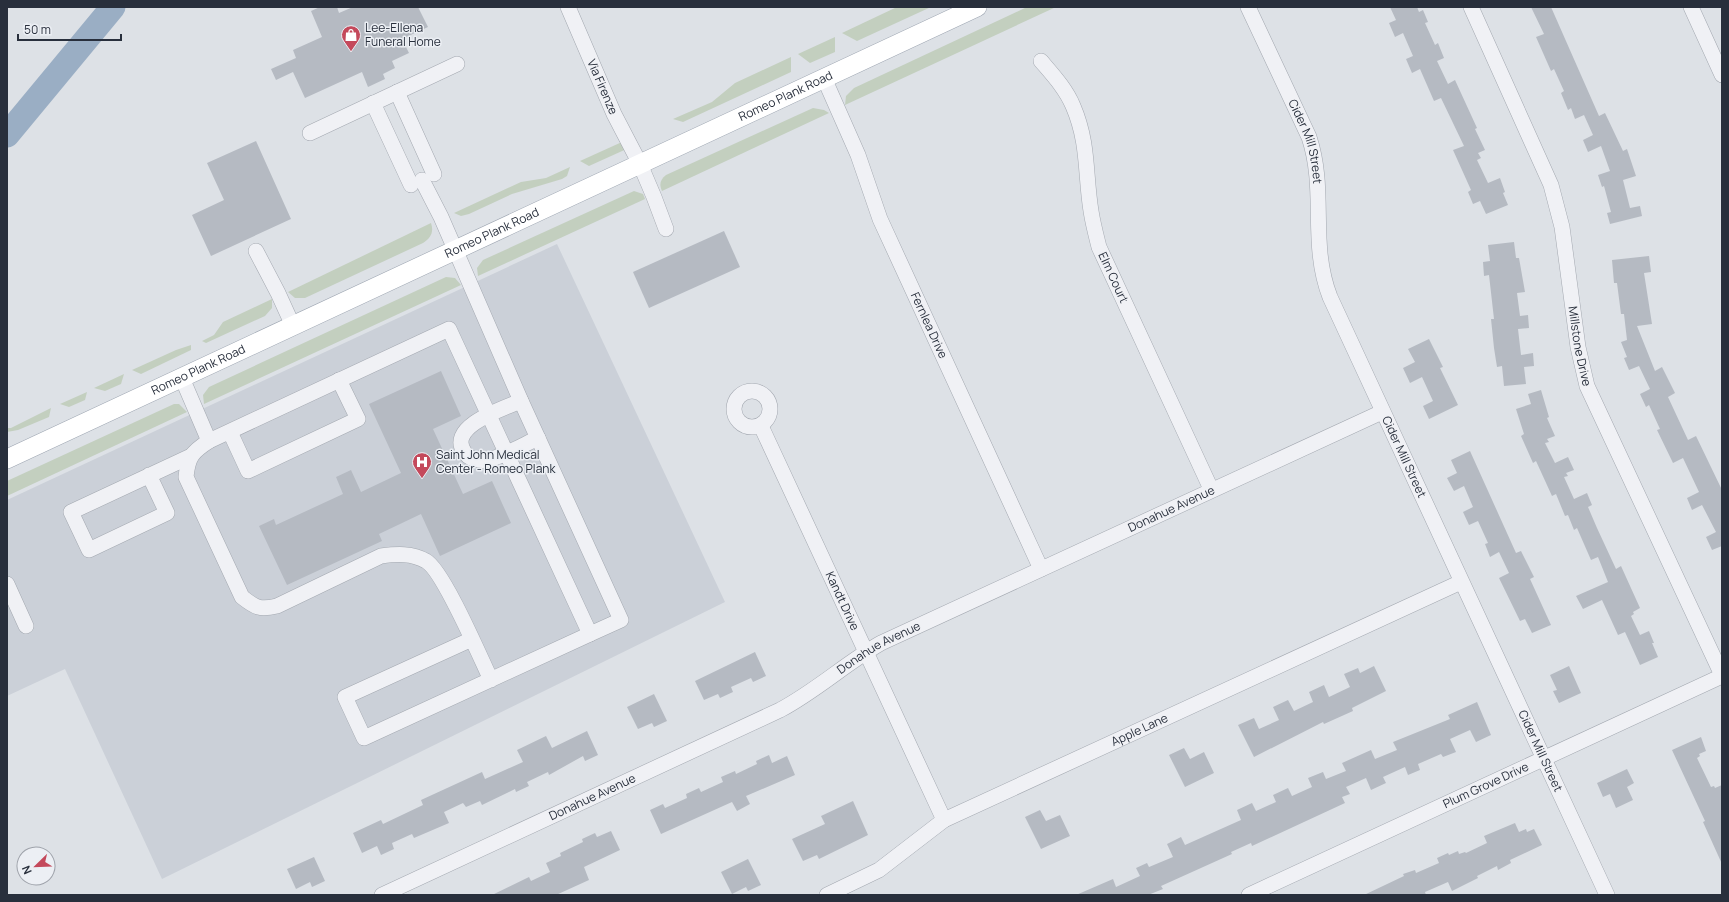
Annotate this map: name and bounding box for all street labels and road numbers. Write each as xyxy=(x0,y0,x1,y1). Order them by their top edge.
street label: Via Firenze xyxy=(583,56,622,117)
street label: Romeo Plank Road xyxy=(736,66,835,125)
street label: Cider Mill Street xyxy=(1284,96,1326,185)
street label: Romeo Plank Road xyxy=(442,203,542,262)
street label: Elm Court xyxy=(1094,249,1133,306)
street label: Fernlea Drive xyxy=(907,289,952,361)
street label: Millstone Drive xyxy=(1565,305,1596,388)
street label: Romeo Plank Road xyxy=(148,340,248,399)
street label: Cider Mill Street xyxy=(1378,413,1431,501)
street label: Donahue Avenue xyxy=(1125,481,1217,536)
street label: Kandt Drive xyxy=(822,569,864,633)
street label: Donahue Avenue xyxy=(833,617,923,678)
street label: Cider Mill Street xyxy=(1514,707,1567,795)
street label: Apple Lane xyxy=(1108,709,1171,750)
street label: Plum Grove Drive xyxy=(1440,758,1531,812)
street label: Donahue Avenue xyxy=(546,769,638,824)

